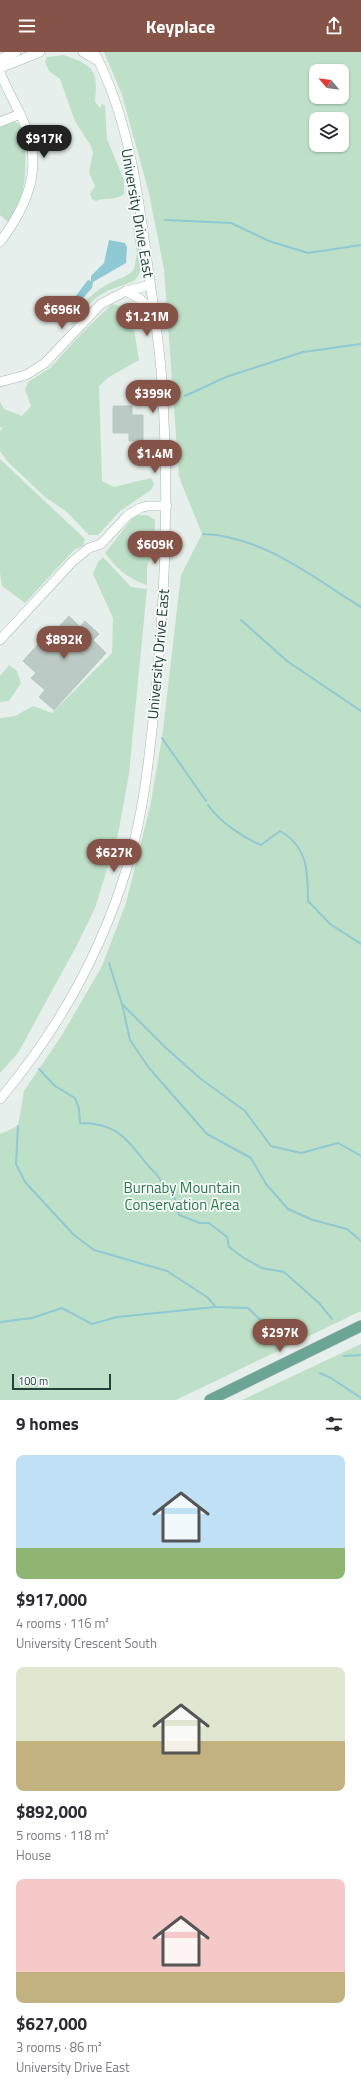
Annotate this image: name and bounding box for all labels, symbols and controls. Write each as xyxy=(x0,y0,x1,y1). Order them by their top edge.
text: Keyplace xyxy=(146,13,215,40)
icon: menu xyxy=(16,15,38,37)
icon: share xyxy=(323,15,345,37)
north arrow xyxy=(309,64,349,104)
map controls xyxy=(309,64,349,152)
button: layers xyxy=(309,112,349,152)
pin: $917K xyxy=(16,125,72,159)
text: $917K xyxy=(26,128,62,148)
street label: University Drive East xyxy=(115,146,161,280)
pin: $696K xyxy=(34,296,90,330)
text: $696K xyxy=(44,299,80,319)
pin: $1.21M xyxy=(114,303,180,337)
text: $1.21M xyxy=(125,306,169,326)
pin: $399K xyxy=(125,380,181,414)
text: $399K xyxy=(135,383,171,403)
pin: $1.4M xyxy=(127,440,183,474)
text: $1.4M xyxy=(137,443,173,463)
pin: $609K xyxy=(127,531,183,565)
text: $609K xyxy=(137,534,173,554)
street label: University Drive East xyxy=(141,587,175,720)
pin: $892K xyxy=(36,626,92,660)
text: $892K xyxy=(46,629,82,649)
pin: $627K xyxy=(86,839,142,873)
text: $627K xyxy=(96,842,132,862)
park label: Burnaby Mountain Conservation Area xyxy=(124,1176,240,1216)
pin: $297K xyxy=(252,1319,308,1353)
text: $297K xyxy=(262,1322,298,1342)
scale bar xyxy=(12,1372,111,1391)
text: 100 m xyxy=(18,1373,48,1389)
text: 9 homes xyxy=(16,1411,79,1437)
icon: filters xyxy=(323,1413,345,1435)
icon: home xyxy=(145,1481,217,1553)
text: $917,000 xyxy=(16,1587,87,1613)
text: 4 rooms · 116 m² xyxy=(16,1613,109,1633)
text: University Crescent South xyxy=(16,1633,157,1653)
icon: home xyxy=(145,1693,217,1765)
text: $892,000 xyxy=(16,1799,87,1825)
text: 5 rooms · 118 m² xyxy=(16,1825,109,1845)
text: House xyxy=(16,1845,51,1865)
icon: home xyxy=(145,1905,217,1977)
text: $627,000 xyxy=(16,2011,87,2037)
text: 3 rooms · 86 m² xyxy=(16,2037,102,2057)
text: University Drive East xyxy=(16,2057,130,2077)

